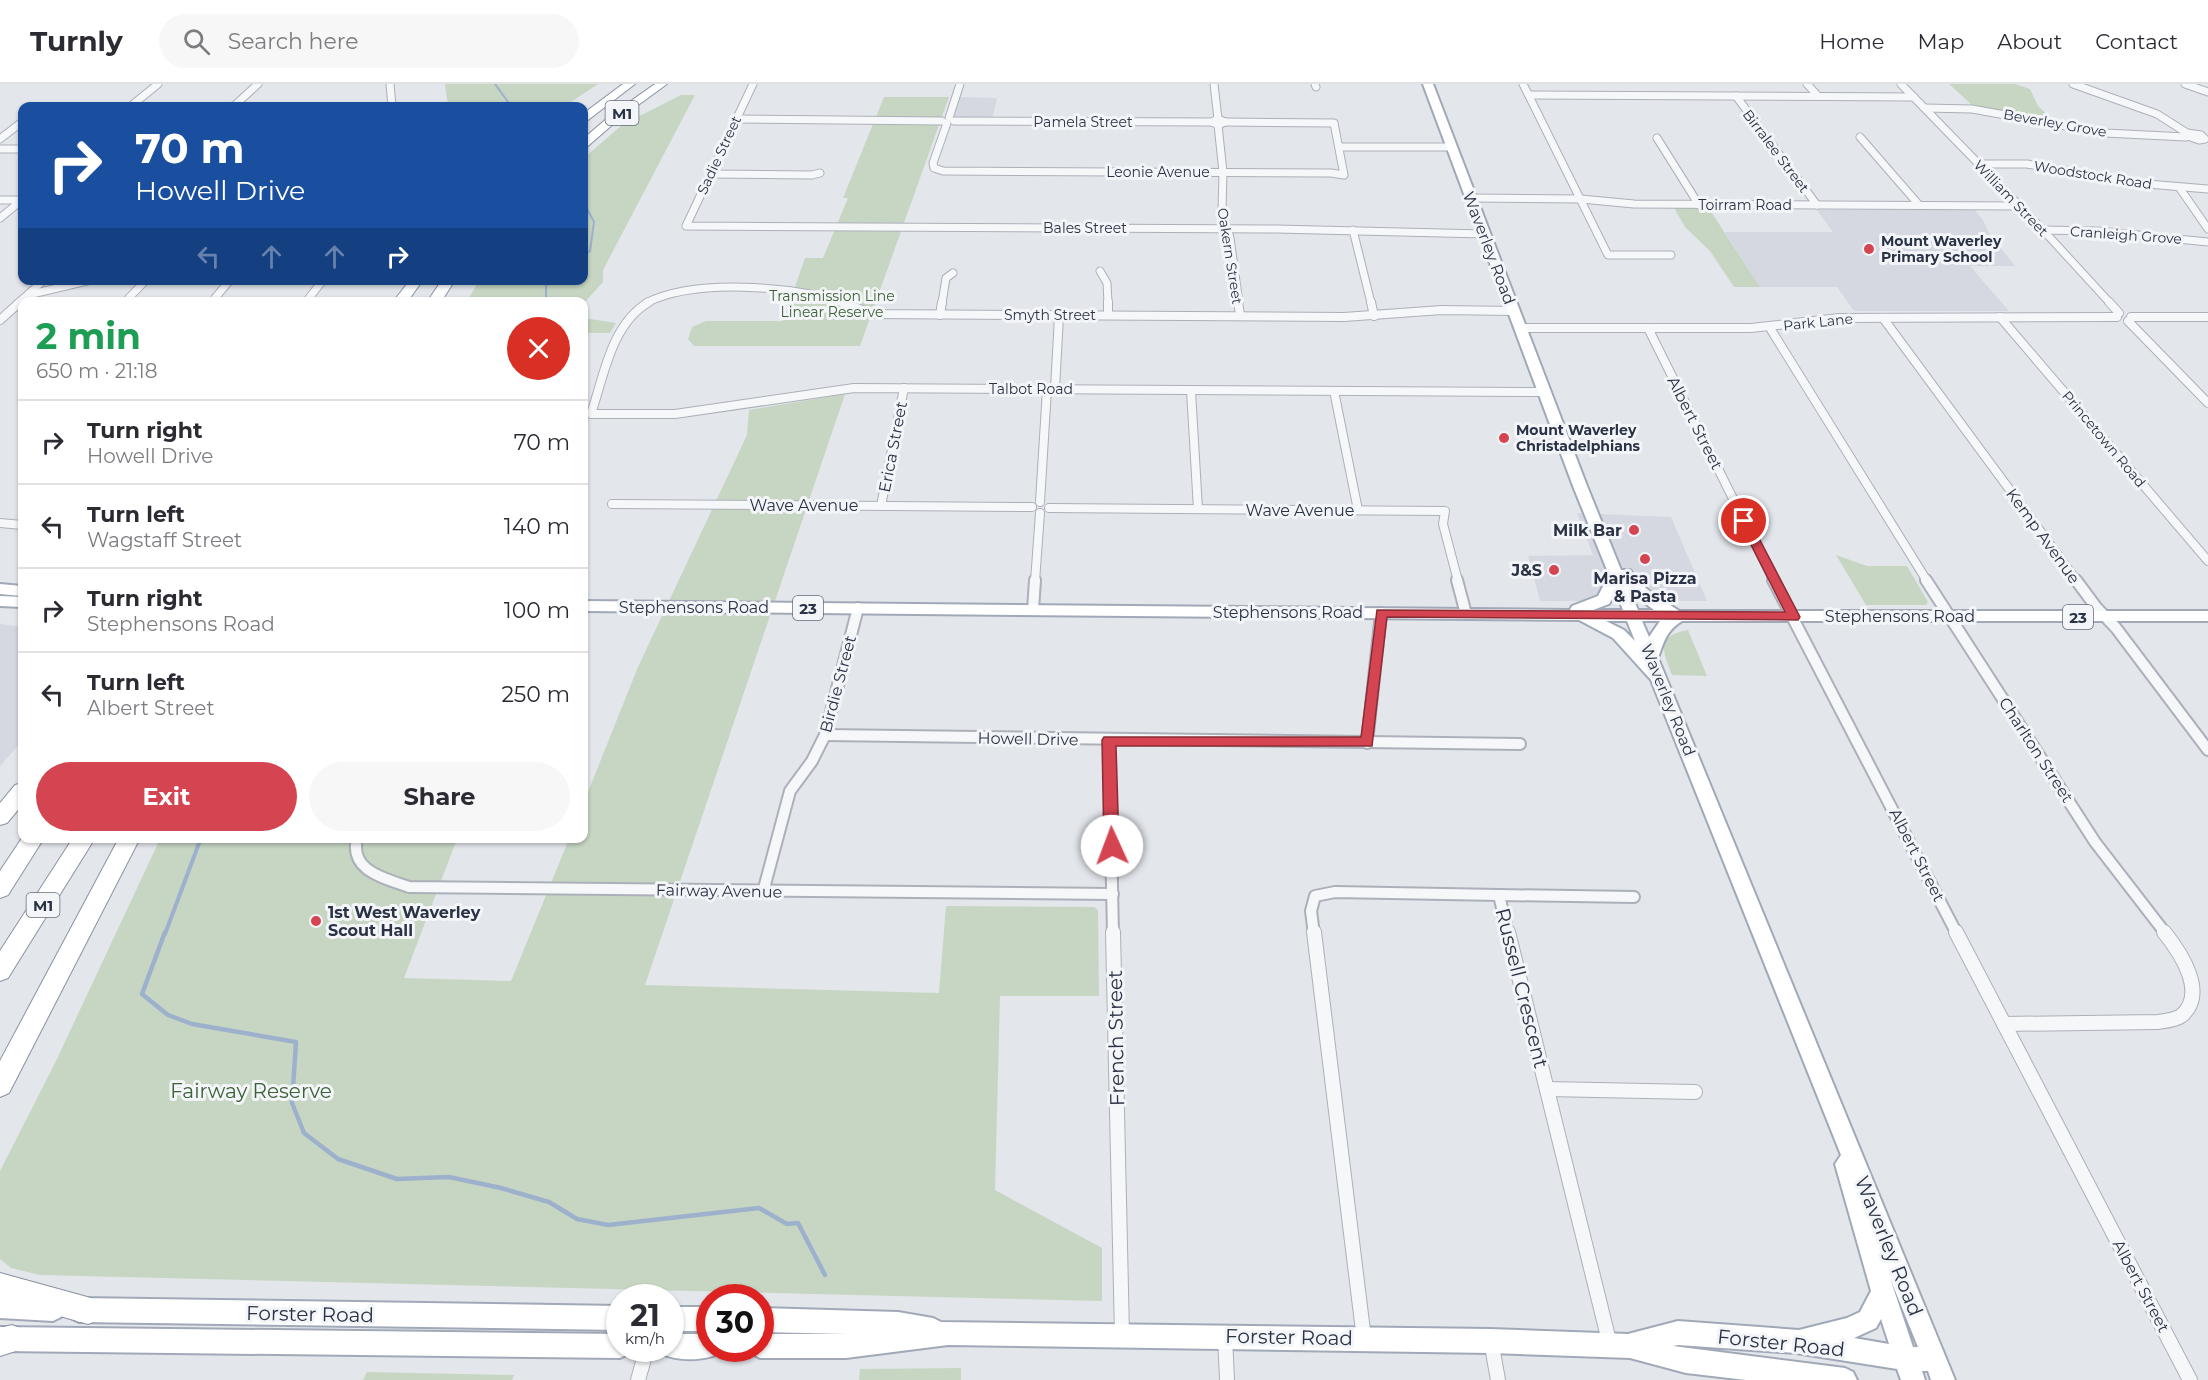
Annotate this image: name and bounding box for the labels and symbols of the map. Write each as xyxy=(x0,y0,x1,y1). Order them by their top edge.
road number: M1 xyxy=(606,101,638,125)
street label: Beverley Grove xyxy=(2002,105,2108,141)
street label: Birralee Street xyxy=(1739,106,1813,197)
street label: Sadie Street xyxy=(693,113,745,197)
street label: Pamela Street xyxy=(1033,113,1133,131)
street label: William Street xyxy=(1970,156,2052,240)
street label: Woodstock Road xyxy=(2033,157,2153,193)
street label: Leonie Avenue xyxy=(1106,163,1210,181)
street label: Waverley Road xyxy=(1459,189,1519,307)
street label: Toirram Road xyxy=(1698,196,1792,214)
street label: Oakern Street xyxy=(1213,206,1247,306)
street label: Bales Street xyxy=(1043,219,1127,237)
street label: Cranleigh Grove xyxy=(2069,222,2183,248)
place label: Mount Waverley Primary School xyxy=(1881,232,2002,266)
marker: Mount Waverley Primary School xyxy=(1862,242,1876,256)
park label: Transmission Line Linear Reserve xyxy=(769,287,895,321)
street label: Smyth Street xyxy=(1004,306,1096,324)
street label: Park Lane xyxy=(1782,309,1854,335)
street label: Albert Street xyxy=(1663,373,1727,473)
street label: Talbot Road xyxy=(989,380,1073,398)
street label: Princetown Road xyxy=(2058,387,2150,491)
street label: Erica Street xyxy=(875,399,911,494)
place label: Mount Waverley Christadelphians xyxy=(1516,421,1641,455)
marker: Mount Waverley Christadelphians xyxy=(1497,431,1511,445)
street label: Kemp Avenue xyxy=(2002,485,2084,587)
pin xyxy=(1718,495,1769,546)
street label: Wave Avenue xyxy=(750,496,858,515)
street label: Wave Avenue xyxy=(1246,501,1354,520)
place label: Milk Bar xyxy=(1553,521,1622,540)
marker: Milk Bar xyxy=(1627,523,1641,537)
marker: Marisa Pizza & Pasta xyxy=(1638,552,1652,566)
place label: J&S xyxy=(1510,561,1542,580)
marker: J&S xyxy=(1547,563,1561,577)
place label: Marisa Pizza & Pasta xyxy=(1593,569,1697,606)
road number: 23 xyxy=(793,596,823,620)
street label: Stephensons Road xyxy=(619,598,769,617)
street label: Stephensons Road xyxy=(1213,603,1363,622)
road number: 23 xyxy=(2063,605,2093,629)
street label: Stephensons Road xyxy=(1825,607,1975,626)
street label: Birdie Street xyxy=(816,633,860,735)
street label: Waverley Road xyxy=(1637,641,1699,759)
street label: Charlton Street xyxy=(1995,694,2077,807)
street label: Howell Drive xyxy=(977,729,1079,749)
street label: Albert Street xyxy=(1885,805,1949,905)
position arrow xyxy=(1080,814,1144,878)
street label: Fairway Avenue xyxy=(656,880,782,902)
road number: M1 xyxy=(26,893,60,917)
place label: 1st West Waverley Scout Hall xyxy=(328,903,481,940)
street label: Russell Crescent xyxy=(1491,905,1553,1071)
marker: 1st West Waverley Scout Hall xyxy=(309,914,323,928)
street label: French Street xyxy=(1103,970,1129,1106)
park label: Fairway Reserve xyxy=(170,1079,332,1103)
street label: Waverley Road xyxy=(1850,1172,1928,1320)
street label: Albert Street xyxy=(2109,1237,2174,1336)
speed limit sign: 30 xyxy=(696,1284,774,1362)
street label: Forster Road xyxy=(246,1301,374,1327)
street label: Forster Road xyxy=(1225,1324,1353,1350)
street label: Forster Road xyxy=(1716,1324,1846,1362)

